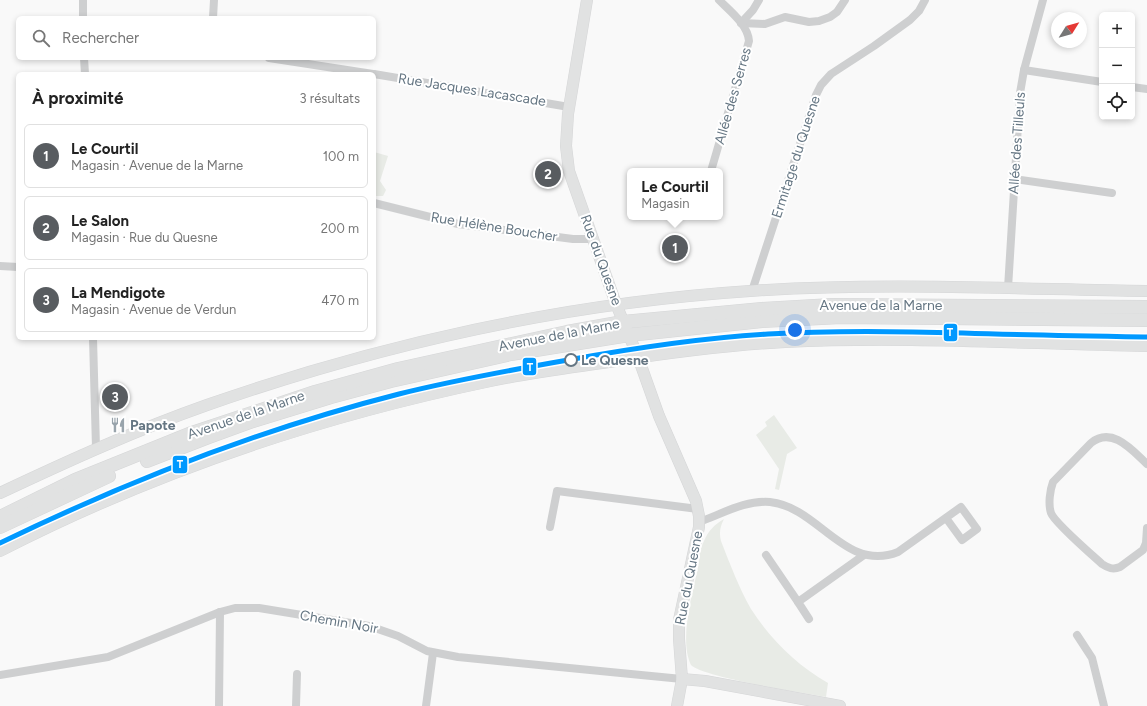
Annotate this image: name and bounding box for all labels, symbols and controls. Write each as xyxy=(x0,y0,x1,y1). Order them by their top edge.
north arrow xyxy=(1051,12,1087,48)
map controls xyxy=(1099,12,1135,120)
button: + xyxy=(1099,12,1135,48)
search box xyxy=(16,16,376,60)
icon: search xyxy=(30,27,52,49)
text: Rechercher xyxy=(62,29,139,47)
street label: Allée des Serres xyxy=(711,46,755,146)
button: − xyxy=(1099,48,1135,84)
street label: Rue Jacques Lacascade xyxy=(397,70,547,110)
button: locate xyxy=(1099,84,1135,120)
text: À proximité xyxy=(32,88,123,108)
text: 3 résultats xyxy=(300,91,360,106)
street label: Allée des Tilleuls xyxy=(1005,91,1029,195)
street label: Ermitage du Quesne xyxy=(768,93,824,220)
text: Le Courtil xyxy=(71,140,138,158)
text: 1 xyxy=(43,149,49,164)
text: 100 m xyxy=(323,149,359,164)
text: Magasin · Avenue de la Marne xyxy=(71,158,243,173)
pin: 2 xyxy=(535,159,561,189)
popup xyxy=(627,168,723,220)
text: Le Courtil xyxy=(641,178,709,196)
text: Magasin xyxy=(641,196,690,211)
street label: Rue Hélène Boucher xyxy=(430,209,559,245)
text: Le Salon xyxy=(71,212,129,230)
street label: Rue du Quesne xyxy=(577,212,625,308)
text: 2 xyxy=(42,221,50,236)
text: 200 m xyxy=(321,221,359,236)
text: Magasin · Rue du Quesne xyxy=(71,230,218,245)
pin: 1 xyxy=(662,233,688,263)
text: La Mendigote xyxy=(71,284,165,302)
text: 3 xyxy=(42,293,50,308)
text: 470 m xyxy=(321,293,359,308)
street label: Avenue de la Marne xyxy=(820,297,943,314)
text: Magasin · Avenue de Verdun xyxy=(71,302,236,317)
street label: Avenue de la Marne xyxy=(497,315,621,355)
your location xyxy=(785,320,805,340)
line badge: T xyxy=(943,323,958,342)
text: T xyxy=(947,326,954,339)
place label: Le Quesne xyxy=(581,352,649,369)
marker: Le Quesne xyxy=(564,353,578,367)
line badge: T xyxy=(522,357,537,376)
text: T xyxy=(527,361,534,374)
pin: 3 xyxy=(102,382,128,412)
street label: Avenue de la Marne xyxy=(185,387,307,443)
restaurant icon: Papote xyxy=(109,416,127,434)
place label: Papote xyxy=(130,417,176,434)
line badge: T xyxy=(172,455,188,474)
text: T xyxy=(177,458,184,471)
street label: Rue du Quesne xyxy=(672,529,707,627)
street label: Chemin Noir xyxy=(299,607,380,637)

